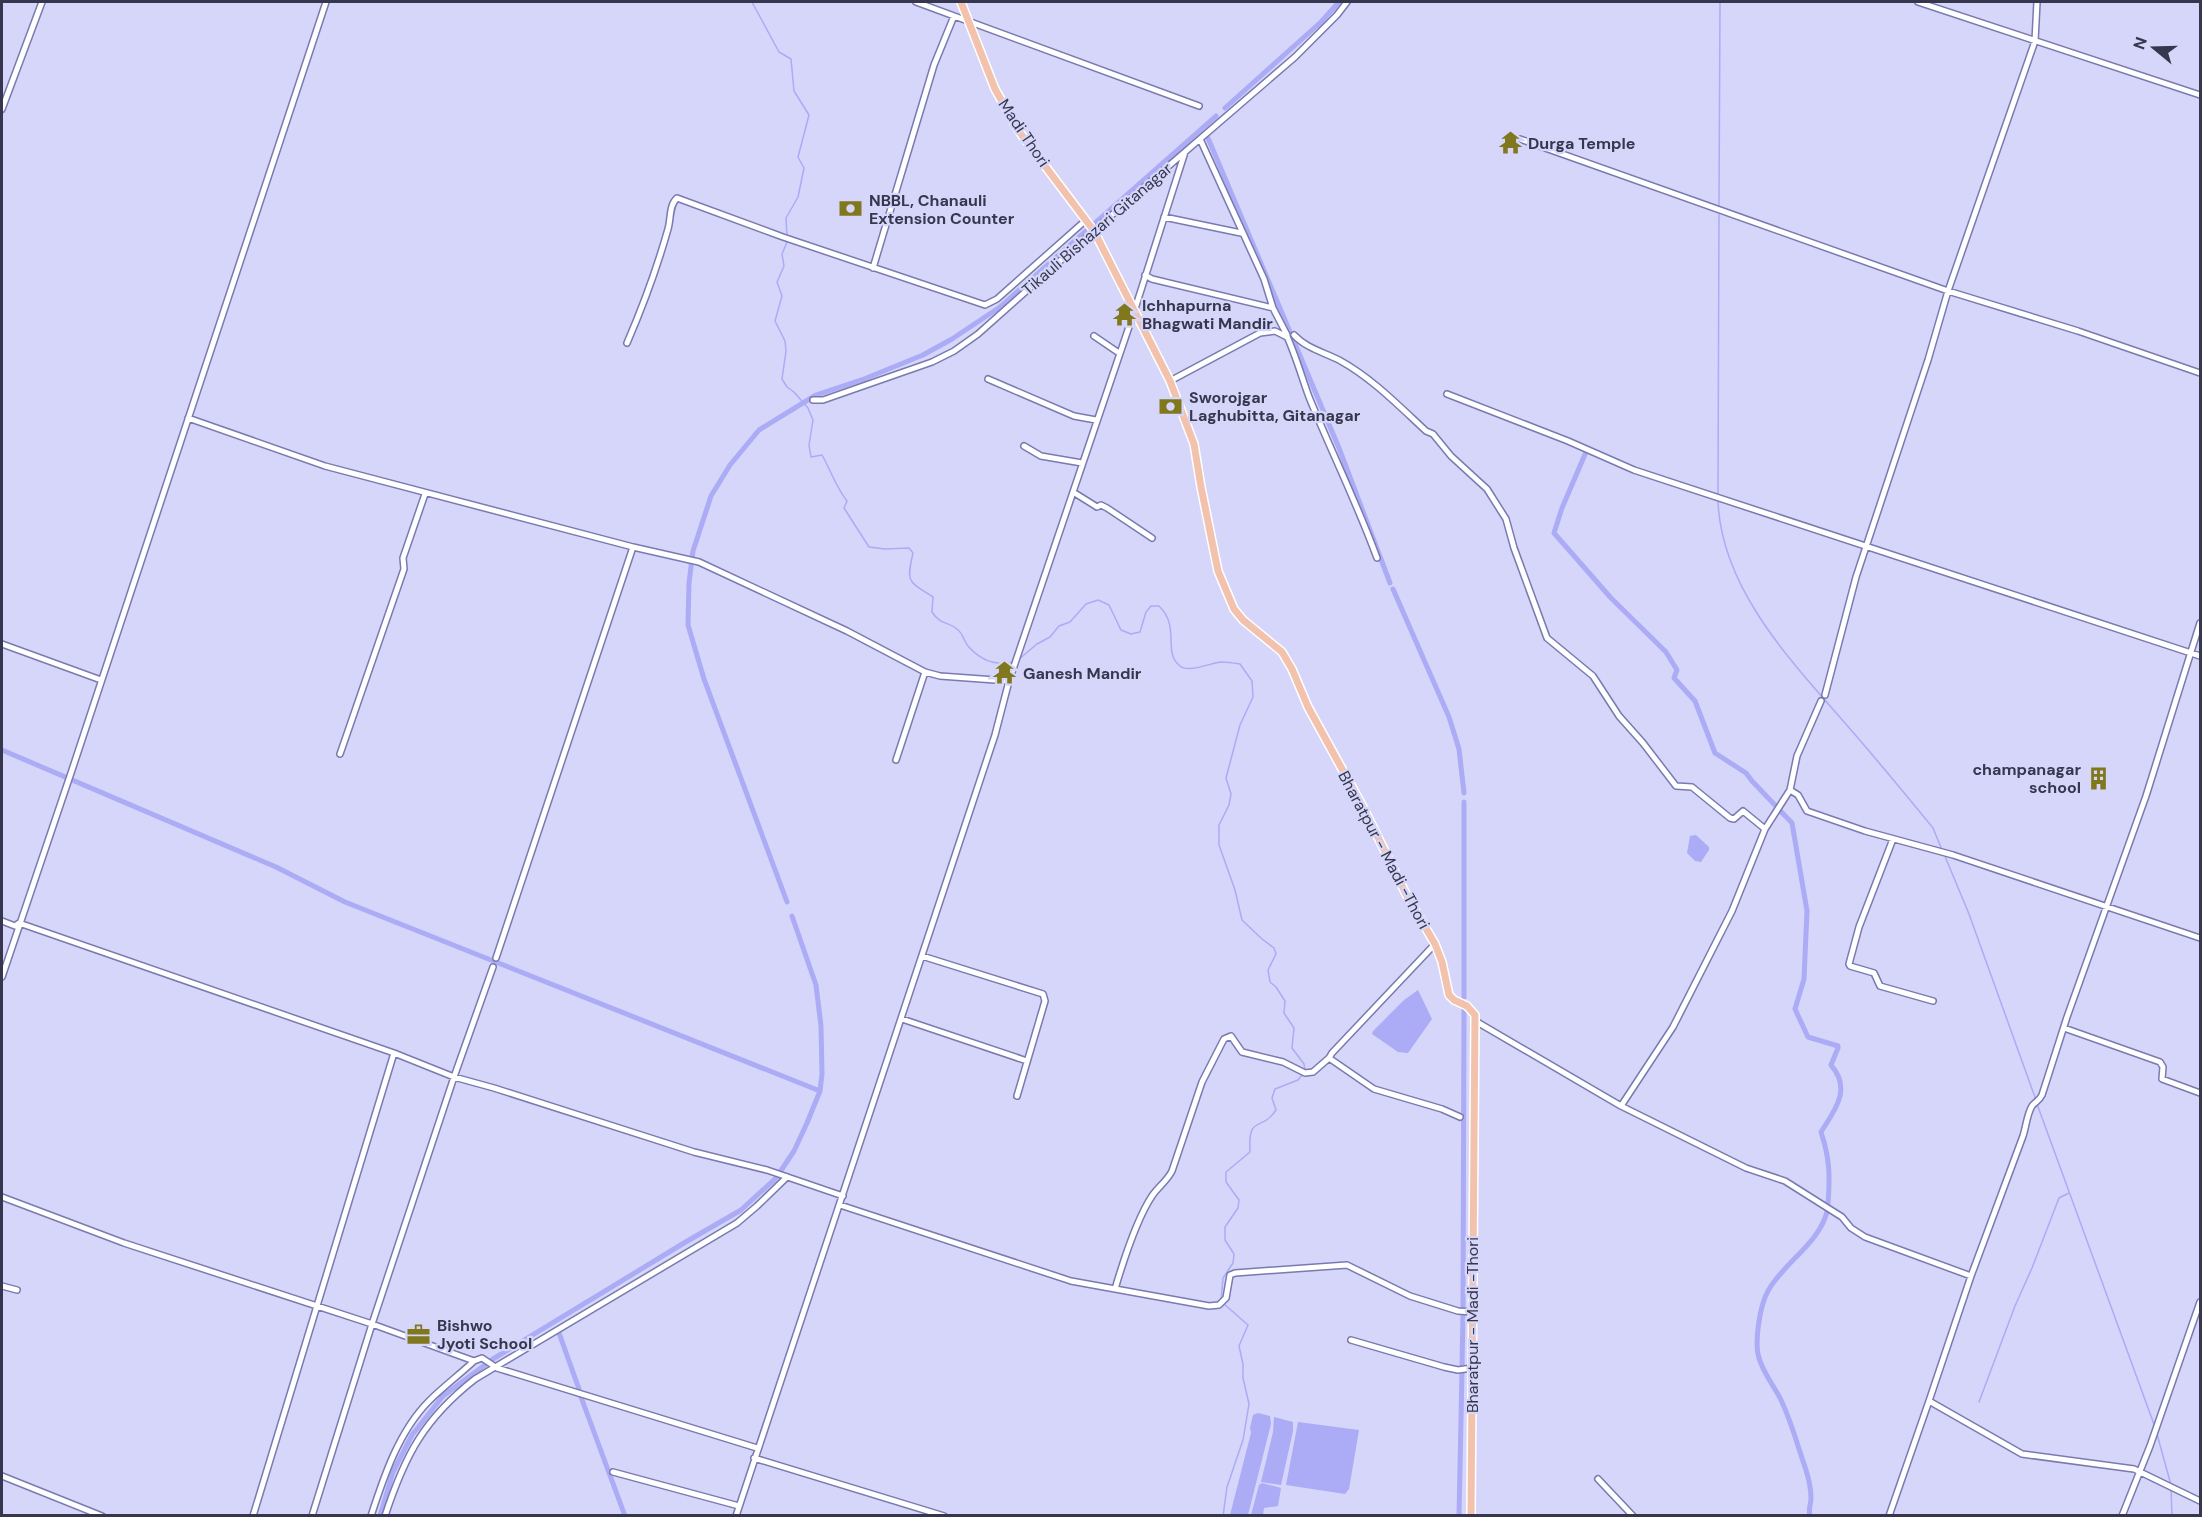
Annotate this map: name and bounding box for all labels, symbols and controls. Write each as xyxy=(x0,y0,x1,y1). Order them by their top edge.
north arrow xyxy=(2124,18,2184,78)
text: N xyxy=(2128,34,2152,52)
street label: Madi Thori xyxy=(994,95,1054,171)
temple icon: Durga Temple xyxy=(1497,130,1523,156)
place label: Durga Temple xyxy=(1528,133,1635,154)
street label: Tikauli Bishazari Gitanagar xyxy=(1018,158,1176,300)
place label: NBBL, Chanauli Extension Counter xyxy=(869,190,1015,229)
bank icon: NBBL, Chanauli Extension Counter xyxy=(838,196,864,222)
place label: Ichhapurna Bhagwati Mandir xyxy=(1142,295,1273,334)
temple icon: Ichhapurna Bhagwati Mandir xyxy=(1111,301,1137,327)
place label: Sworojgar Laghubitta, Gitanagar xyxy=(1189,387,1361,426)
bank icon: Sworojgar Laghubitta, Gitanagar xyxy=(1158,393,1184,419)
temple icon: Ganesh Mandir xyxy=(992,660,1018,686)
place label: Ganesh Mandir xyxy=(1023,663,1142,684)
place label: champanagar school xyxy=(1972,759,2081,798)
building icon: champanagar school xyxy=(2086,765,2112,791)
street label: Bharatpur - Madi -Thori xyxy=(1333,767,1435,933)
street label: Bharatpur - Madi -Thori xyxy=(1462,1237,1483,1413)
place label: Bishwo Jyoti School xyxy=(437,1315,532,1354)
office icon: Bishwo Jyoti School xyxy=(406,1321,432,1347)

